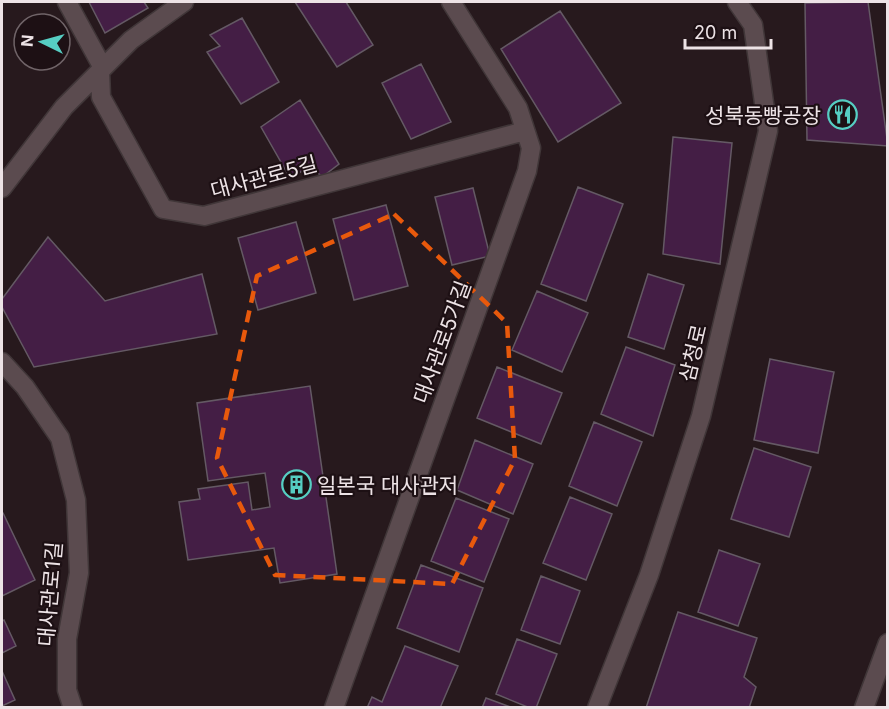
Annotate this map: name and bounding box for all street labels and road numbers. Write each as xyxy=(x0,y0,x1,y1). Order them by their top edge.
street label: 대사관로5길 xyxy=(208,151,320,203)
street label: 대사관로5가길 xyxy=(408,277,476,407)
street label: 삼청로 xyxy=(674,322,712,384)
street label: 대사관로1길 xyxy=(33,541,67,647)

